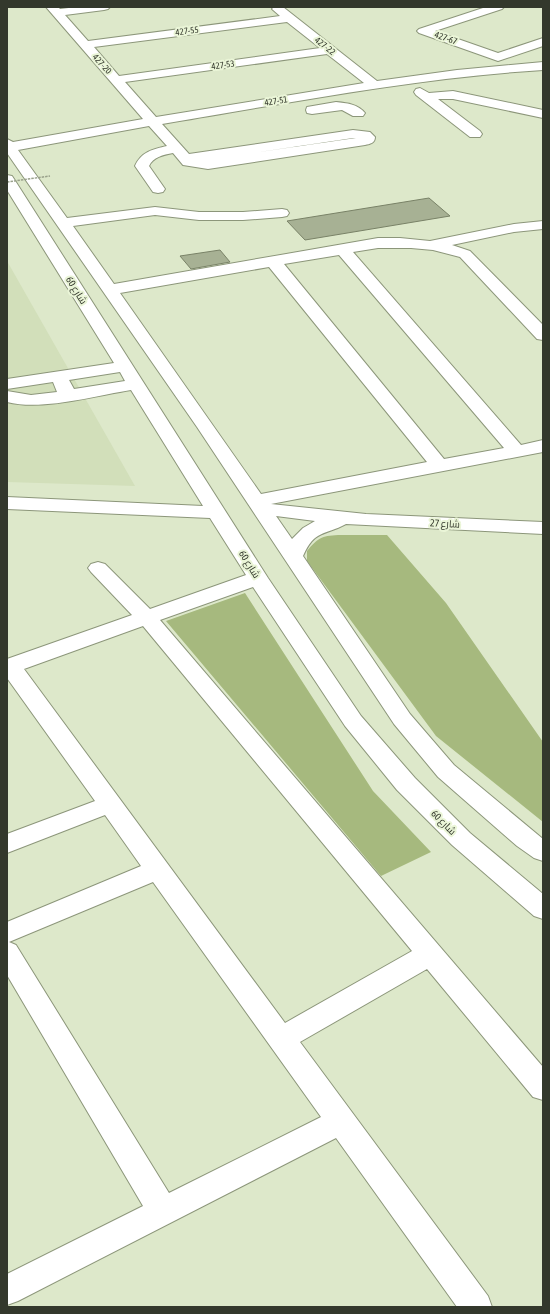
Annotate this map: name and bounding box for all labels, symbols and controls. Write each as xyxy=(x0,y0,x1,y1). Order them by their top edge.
street label: 427-55 xyxy=(175,25,199,37)
street label: 427-67 xyxy=(433,29,459,47)
street label: 427-22 xyxy=(313,35,337,57)
street label: 427-20 xyxy=(90,52,114,76)
street label: 427-53 xyxy=(211,58,235,72)
street label: 427-51 xyxy=(264,94,288,108)
street label: شارع 60 xyxy=(63,275,89,306)
street label: شارع 27 xyxy=(430,517,460,531)
street label: شارع 60 xyxy=(236,549,262,580)
street label: شارع 60 xyxy=(428,808,458,838)

